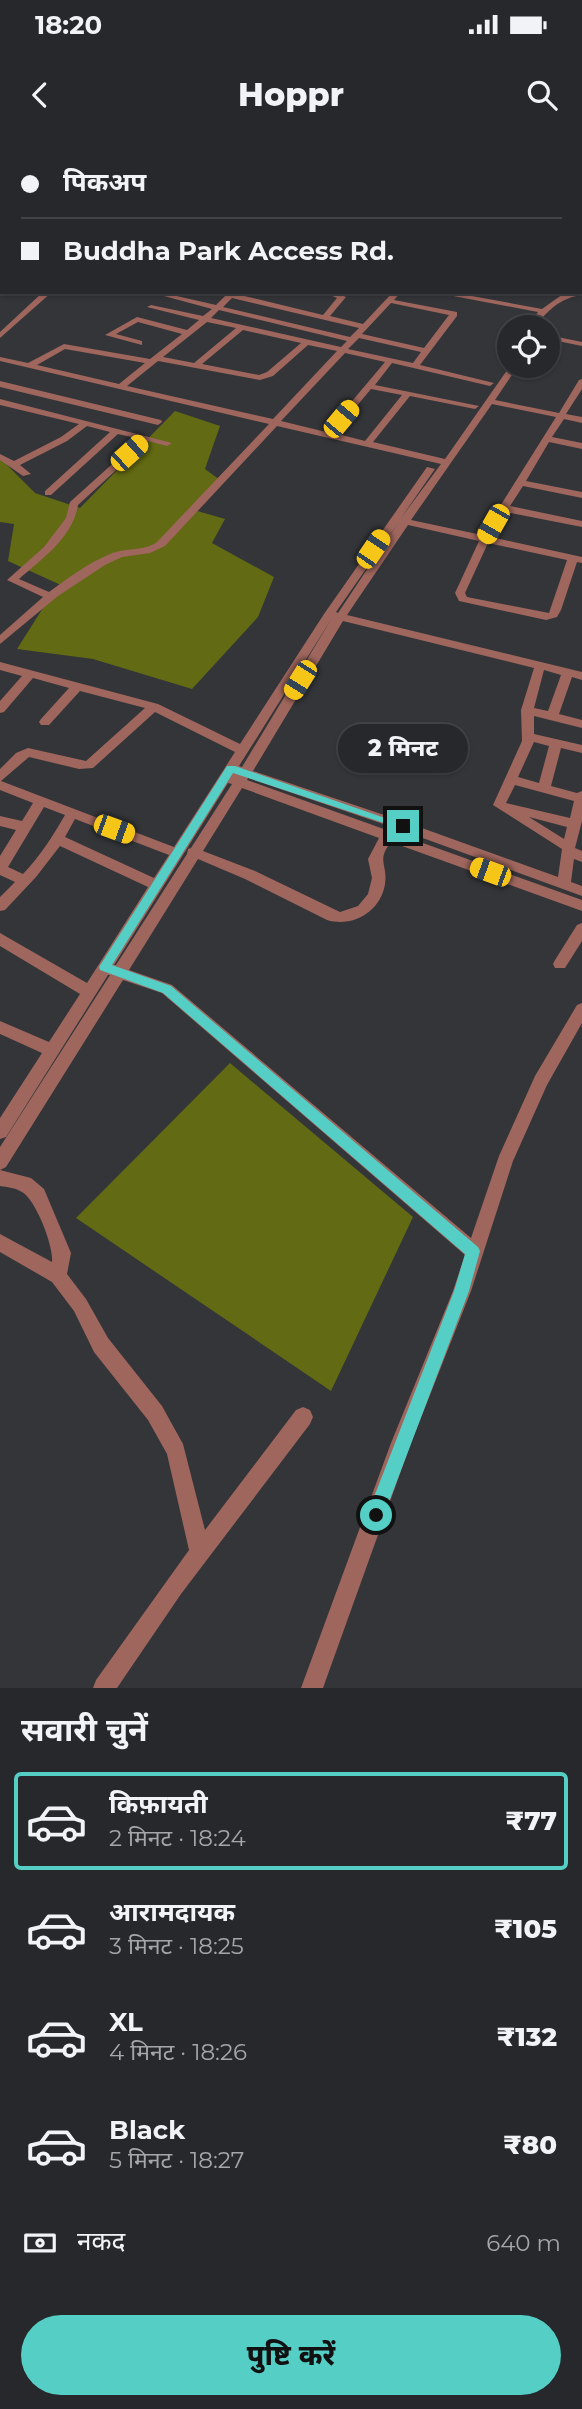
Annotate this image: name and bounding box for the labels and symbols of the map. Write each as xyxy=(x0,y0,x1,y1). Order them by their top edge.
car xyxy=(320,396,363,442)
car xyxy=(107,431,152,475)
car xyxy=(474,501,513,547)
car xyxy=(353,526,394,572)
car xyxy=(280,657,321,703)
callout: 2 मिनट xyxy=(338,724,468,774)
route end xyxy=(387,810,419,842)
car xyxy=(91,812,138,846)
car xyxy=(467,855,514,889)
route start xyxy=(360,1499,392,1531)

